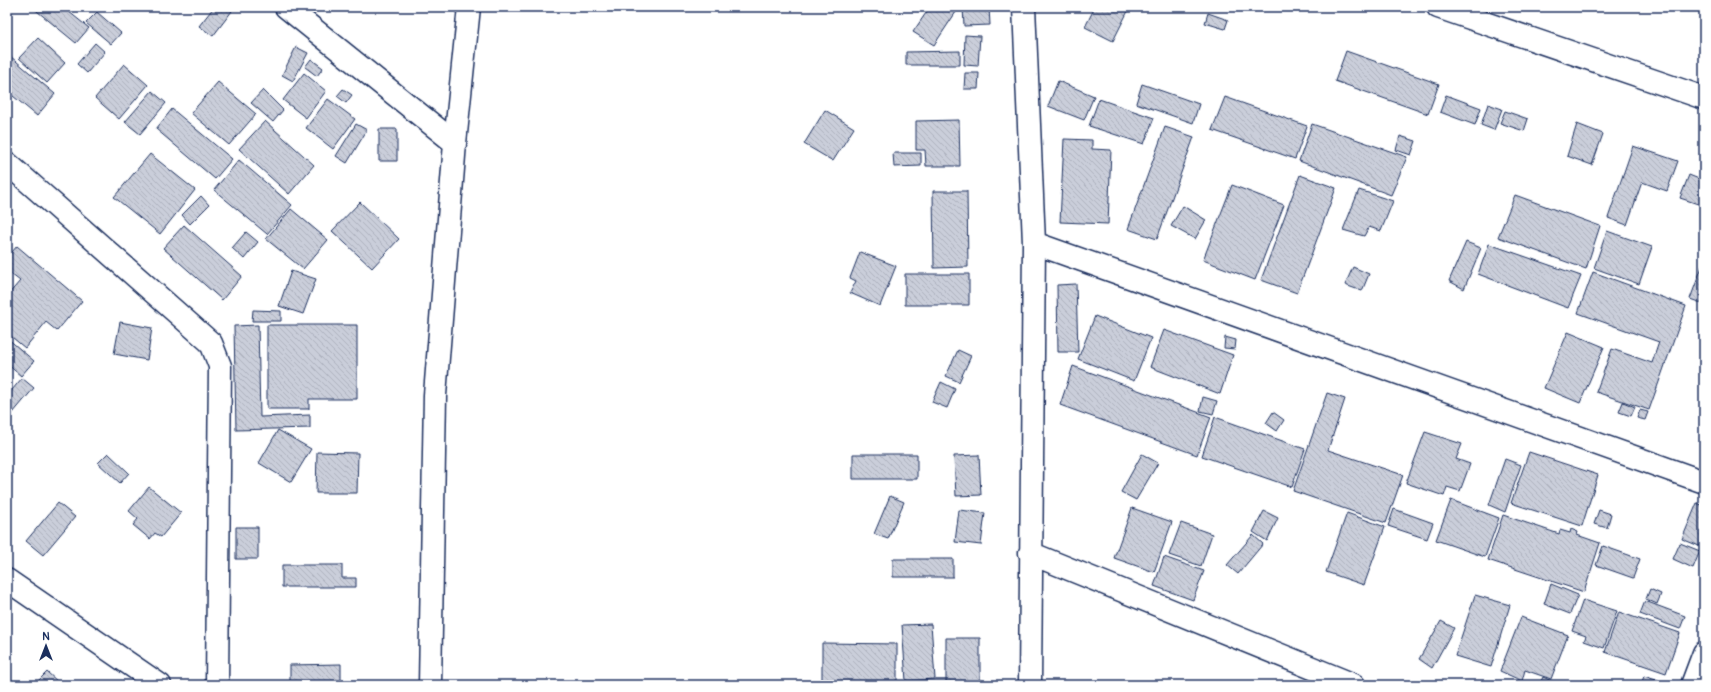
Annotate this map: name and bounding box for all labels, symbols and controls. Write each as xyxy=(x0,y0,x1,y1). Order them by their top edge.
north arrow xyxy=(26,626,66,666)
text: N xyxy=(42,630,50,643)

